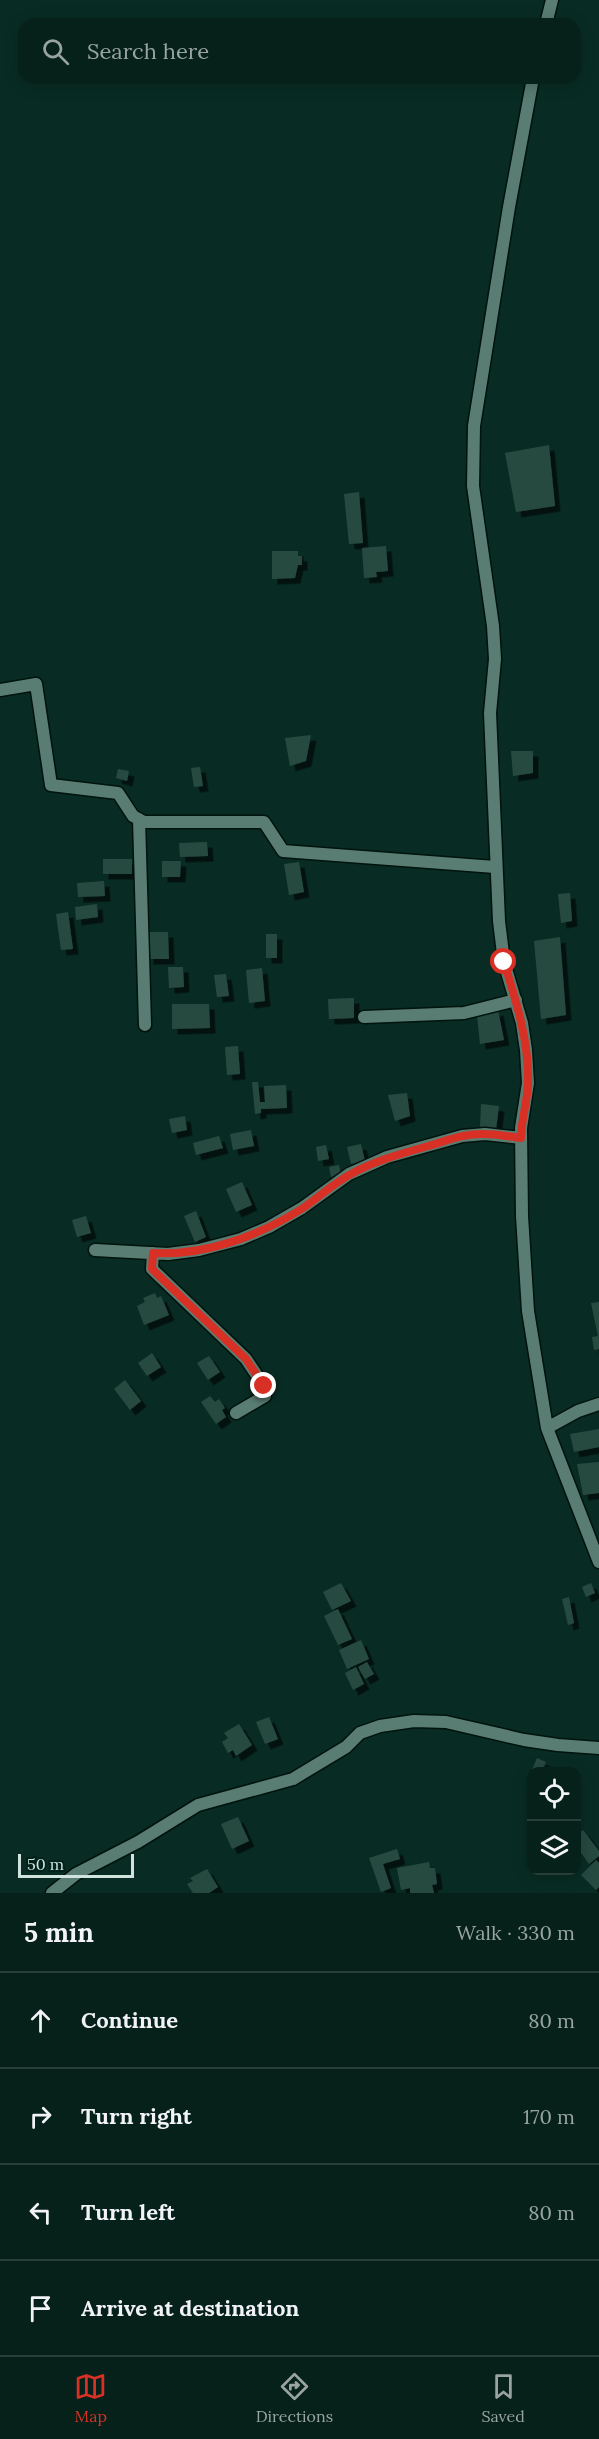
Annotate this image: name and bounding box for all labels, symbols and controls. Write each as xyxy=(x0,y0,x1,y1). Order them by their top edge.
search box xyxy=(18,18,581,84)
icon: search xyxy=(39,35,72,68)
text: Search here xyxy=(87,37,209,65)
route start xyxy=(490,948,516,974)
route end xyxy=(250,1372,276,1398)
map controls xyxy=(527,1767,581,1875)
button: locate xyxy=(527,1767,581,1821)
button: layers xyxy=(527,1821,581,1875)
scale bar xyxy=(18,1851,134,1878)
text: 50 m xyxy=(27,1854,64,1874)
text: 5 min xyxy=(24,1916,94,1949)
text: Walk · 330 m xyxy=(456,1920,575,1945)
icon: ahead xyxy=(24,2004,57,2037)
text: Continue xyxy=(81,2006,178,2034)
text: 80 m xyxy=(528,2008,575,2033)
icon: right xyxy=(24,2100,57,2133)
text: Turn right xyxy=(81,2102,192,2130)
text: 170 m xyxy=(523,2104,575,2129)
icon: left xyxy=(24,2196,57,2229)
text: Turn left xyxy=(81,2198,175,2226)
text: 80 m xyxy=(528,2200,575,2225)
icon: arrive xyxy=(24,2292,57,2325)
text: Arrive at destination xyxy=(81,2294,299,2322)
tab: Map xyxy=(74,2370,107,2426)
tab: Directions xyxy=(256,2370,333,2426)
tab: Saved xyxy=(481,2370,525,2426)

